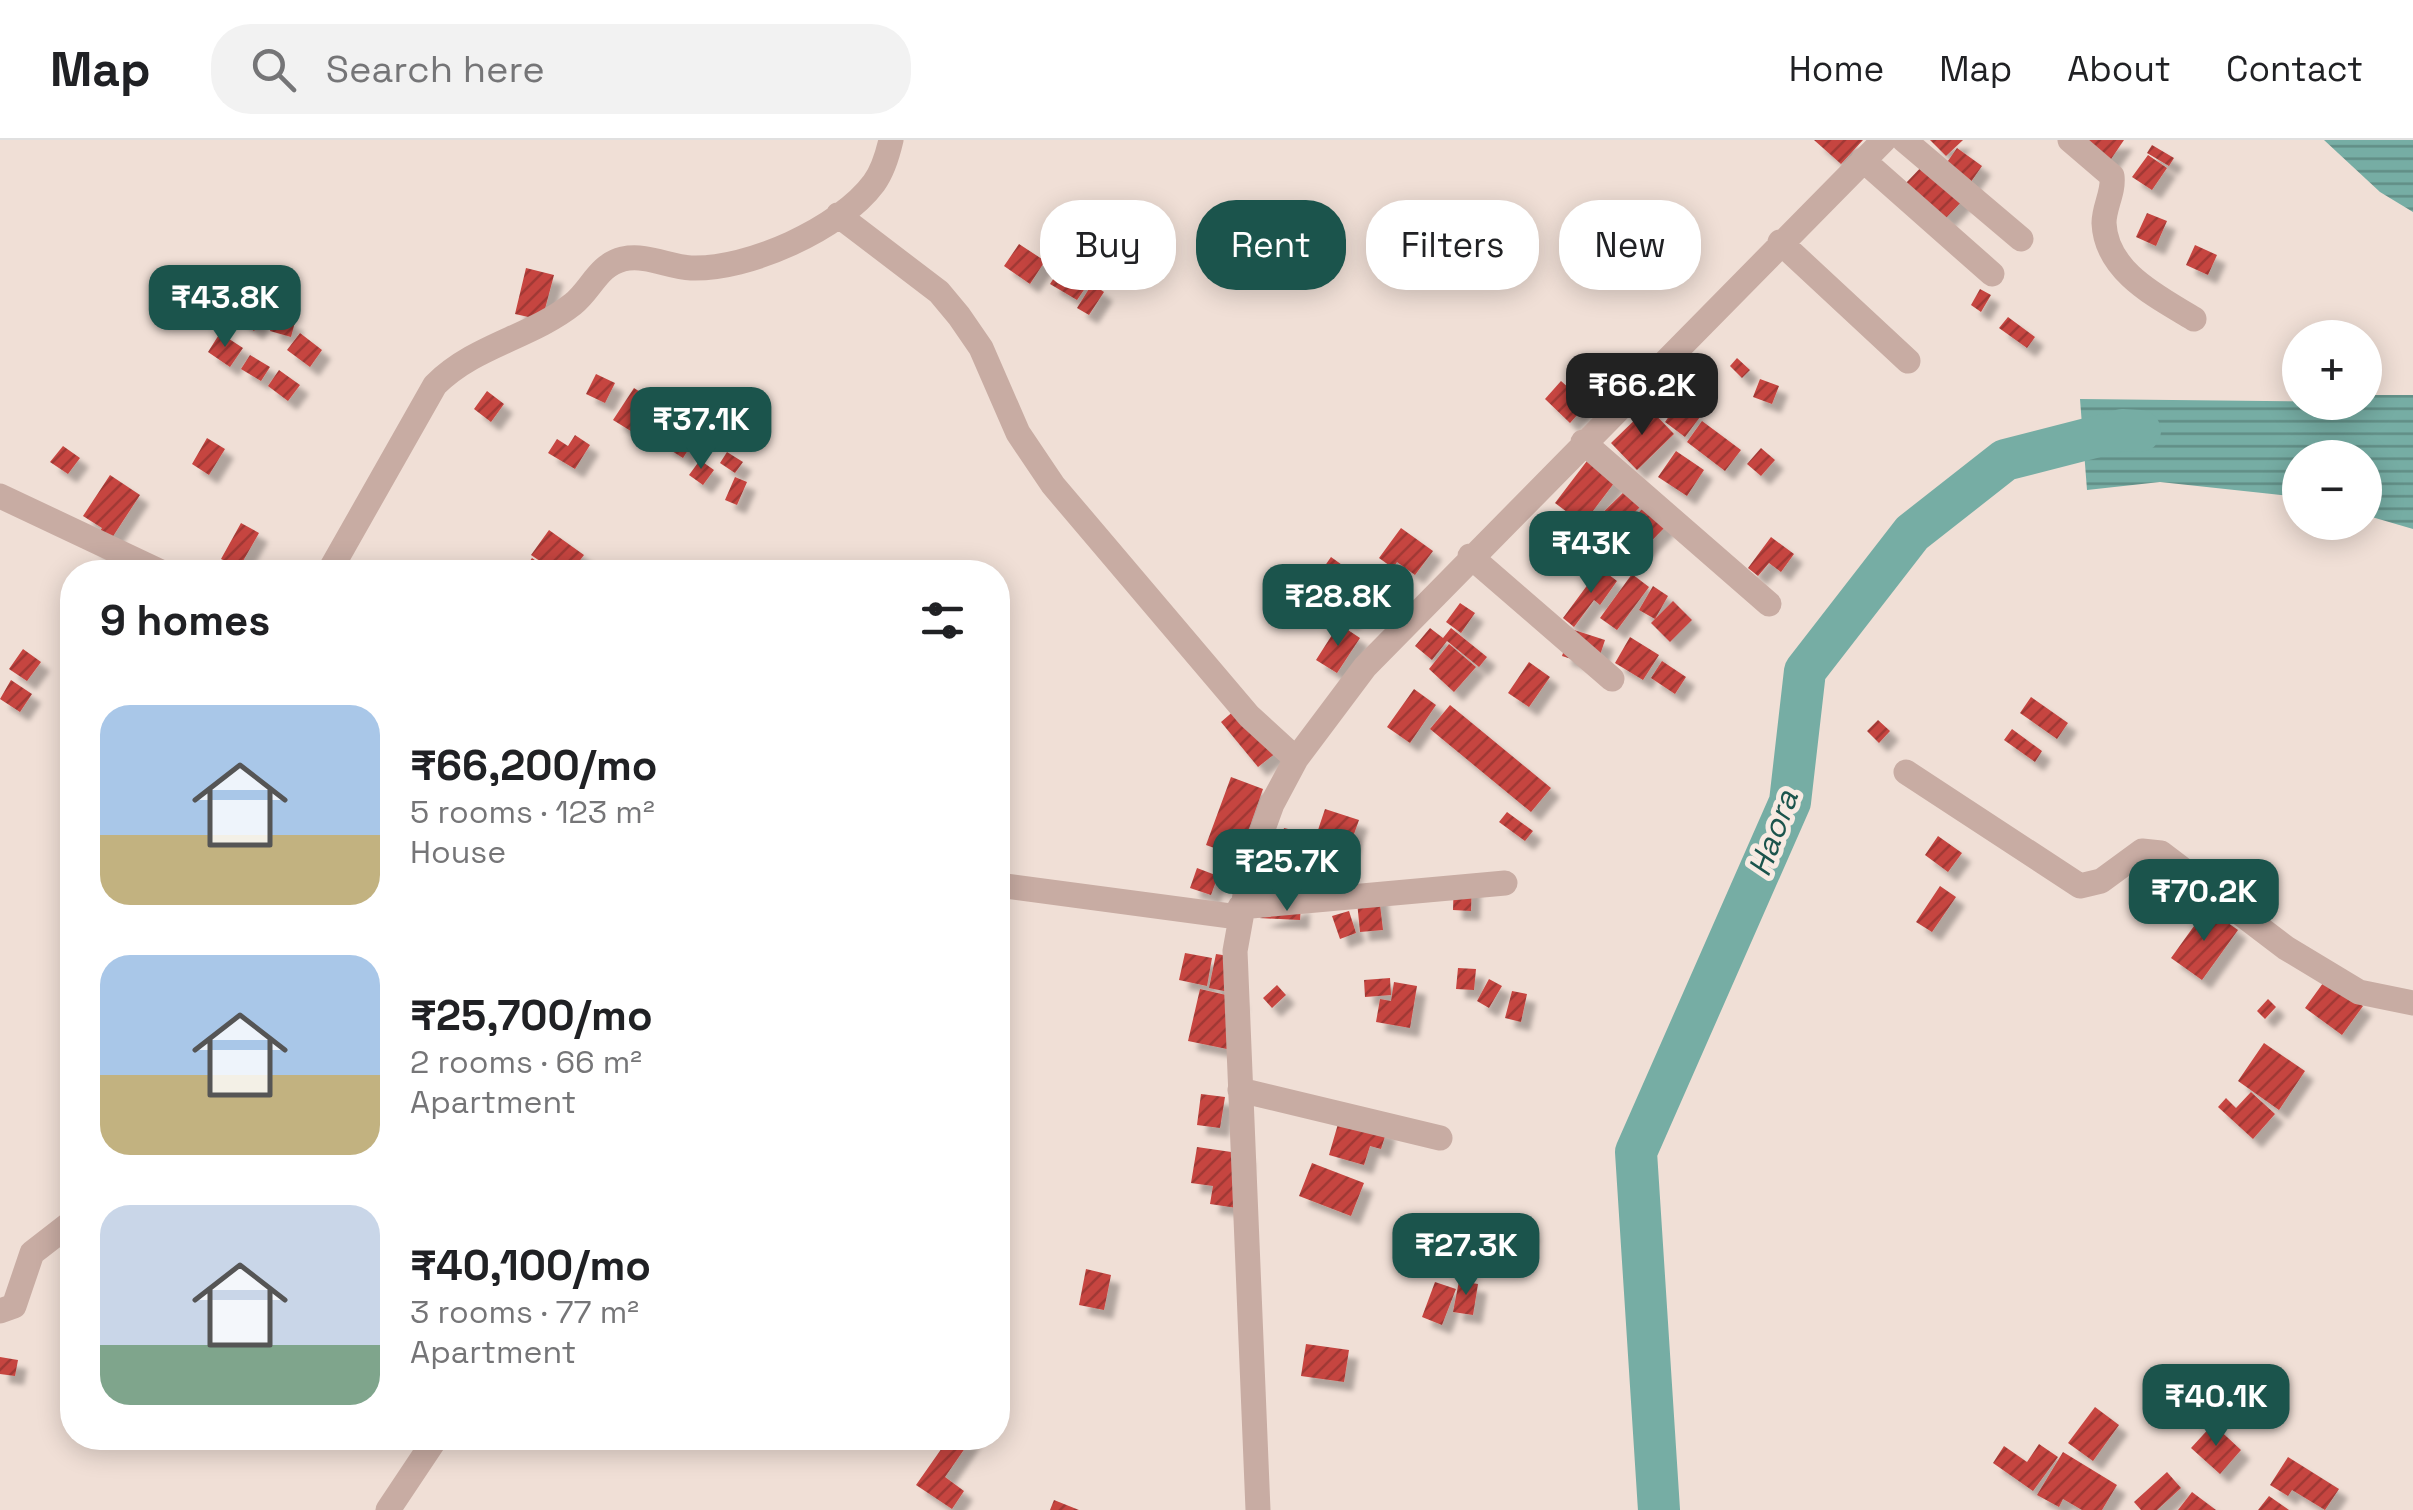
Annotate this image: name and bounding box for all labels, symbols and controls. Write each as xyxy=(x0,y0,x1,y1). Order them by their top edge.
search box xyxy=(211,24,911,114)
text: Map xyxy=(50,39,151,100)
icon: search xyxy=(246,42,301,97)
text: Search here xyxy=(326,45,545,93)
text: Home xyxy=(1789,47,1884,91)
text: Map xyxy=(1939,47,2012,91)
text: About xyxy=(2067,47,2171,91)
text: Contact xyxy=(2226,47,2363,91)
chip: Buy xyxy=(1040,200,1176,290)
chip: Rent xyxy=(1196,200,1346,290)
chip: Filters xyxy=(1366,200,1539,290)
chip: New xyxy=(1559,200,1701,290)
pin: ₹43.8K xyxy=(144,265,306,350)
text: ₹43.8K xyxy=(171,277,279,317)
map controls xyxy=(2282,320,2382,540)
button: + xyxy=(2282,320,2382,420)
pin: ₹66.2K xyxy=(1561,353,1723,438)
text: ₹66.2K xyxy=(1588,365,1696,405)
pin: ₹37.1K xyxy=(620,387,782,472)
text: ₹37.1K xyxy=(652,399,750,439)
button: − xyxy=(2282,440,2382,540)
pin: ₹43K xyxy=(1532,511,1650,596)
text: ₹43K xyxy=(1551,523,1631,563)
pin: ₹28.8K xyxy=(1257,564,1419,649)
text: ₹28.8K xyxy=(1285,576,1391,616)
icon: filters xyxy=(915,593,970,648)
text: 9 homes xyxy=(100,594,270,647)
text: ₹66,200/mo xyxy=(410,739,658,792)
icon: home xyxy=(180,745,300,865)
water label: Haora xyxy=(1739,784,1807,881)
text: 5 rooms · 123 m² xyxy=(410,792,655,832)
pin: ₹25.7K xyxy=(1206,829,1368,914)
text: House xyxy=(410,832,506,872)
text: ₹25.7K xyxy=(1235,841,1339,881)
pin: ₹70.2K xyxy=(2123,859,2285,944)
text: ₹70.2K xyxy=(2151,871,2257,911)
text: ₹25,700/mo xyxy=(410,989,653,1042)
icon: home xyxy=(180,995,300,1115)
text: 2 rooms · 66 m² xyxy=(410,1042,642,1082)
text: Apartment xyxy=(410,1082,576,1122)
pin: ₹27.3K xyxy=(1385,1213,1547,1298)
text: ₹27.3K xyxy=(1414,1225,1518,1265)
text: ₹40,100/mo xyxy=(410,1239,651,1292)
icon: home xyxy=(180,1245,300,1365)
text: 3 rooms · 77 m² xyxy=(410,1292,639,1332)
text: Apartment xyxy=(410,1332,576,1372)
pin: ₹40.1K xyxy=(2135,1364,2297,1449)
text: ₹40.1K xyxy=(2165,1376,2267,1416)

